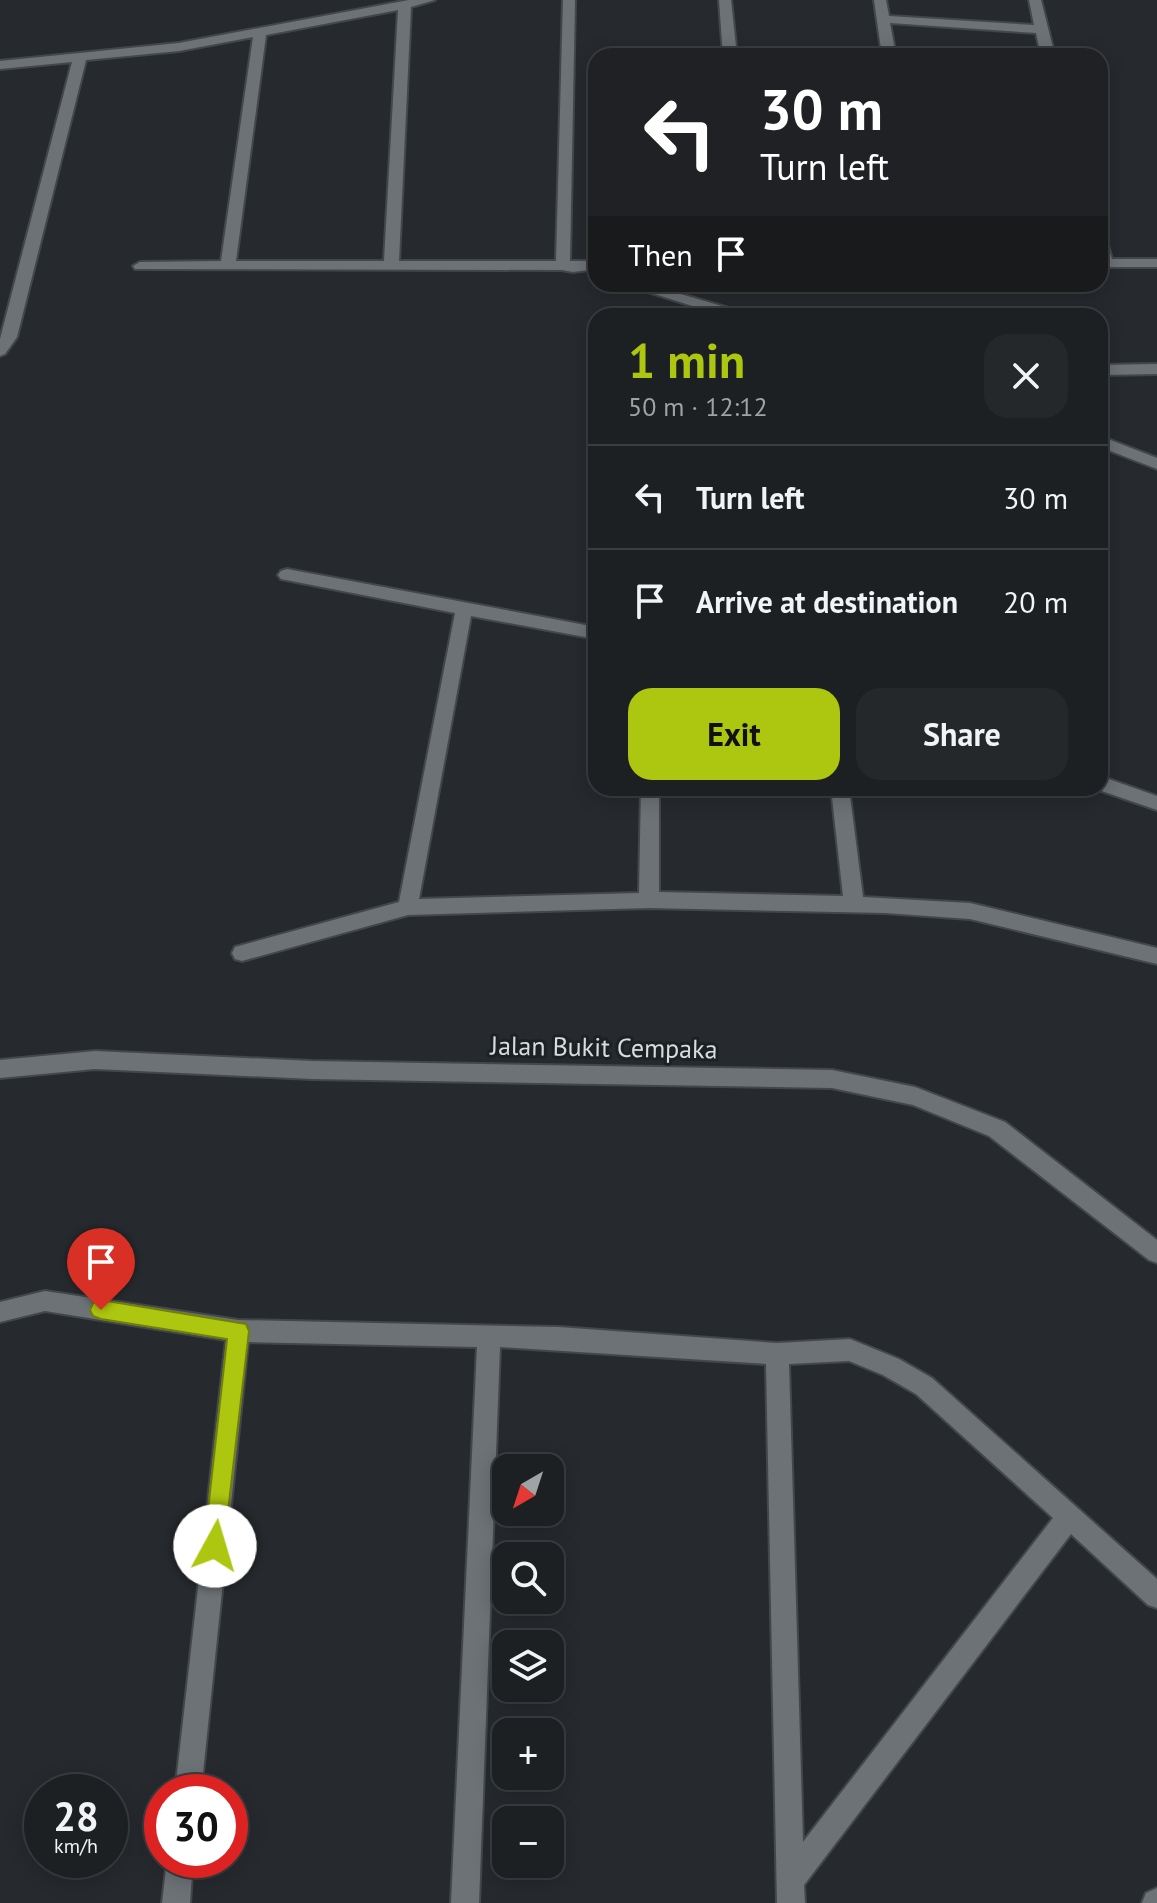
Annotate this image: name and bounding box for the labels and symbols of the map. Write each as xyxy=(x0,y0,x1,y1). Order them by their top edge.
street label: Jalan Bukit Cempaka xyxy=(489,1029,718,1065)
pin xyxy=(67,1228,135,1310)
north arrow xyxy=(492,1454,564,1526)
position arrow xyxy=(173,1504,257,1588)
speed limit sign: 30 xyxy=(144,1774,248,1878)

